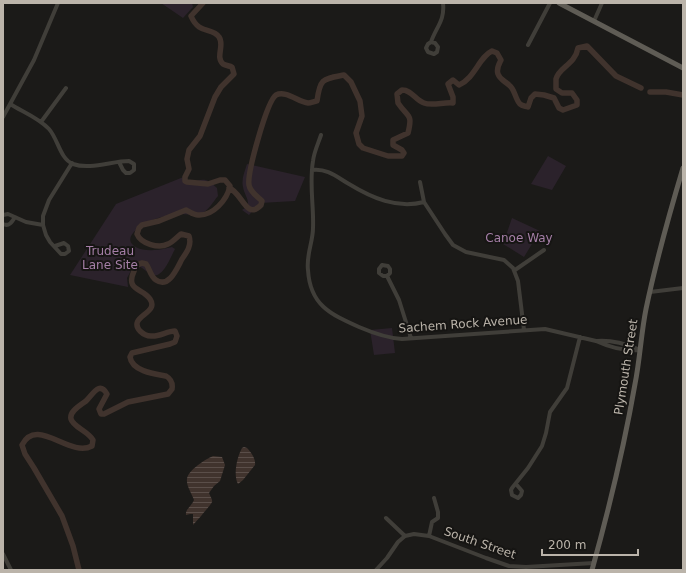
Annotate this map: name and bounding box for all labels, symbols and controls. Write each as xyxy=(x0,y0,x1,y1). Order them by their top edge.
park label: Canoe Way xyxy=(485,231,553,245)
park label: Trudeau Lane Site xyxy=(82,244,138,272)
street label: Sachem Rock Avenue xyxy=(398,313,528,335)
street label: Plymouth Street xyxy=(612,318,641,416)
street label: South Street xyxy=(442,524,518,562)
scale bar xyxy=(542,531,638,557)
text: 200 m xyxy=(548,538,586,552)

